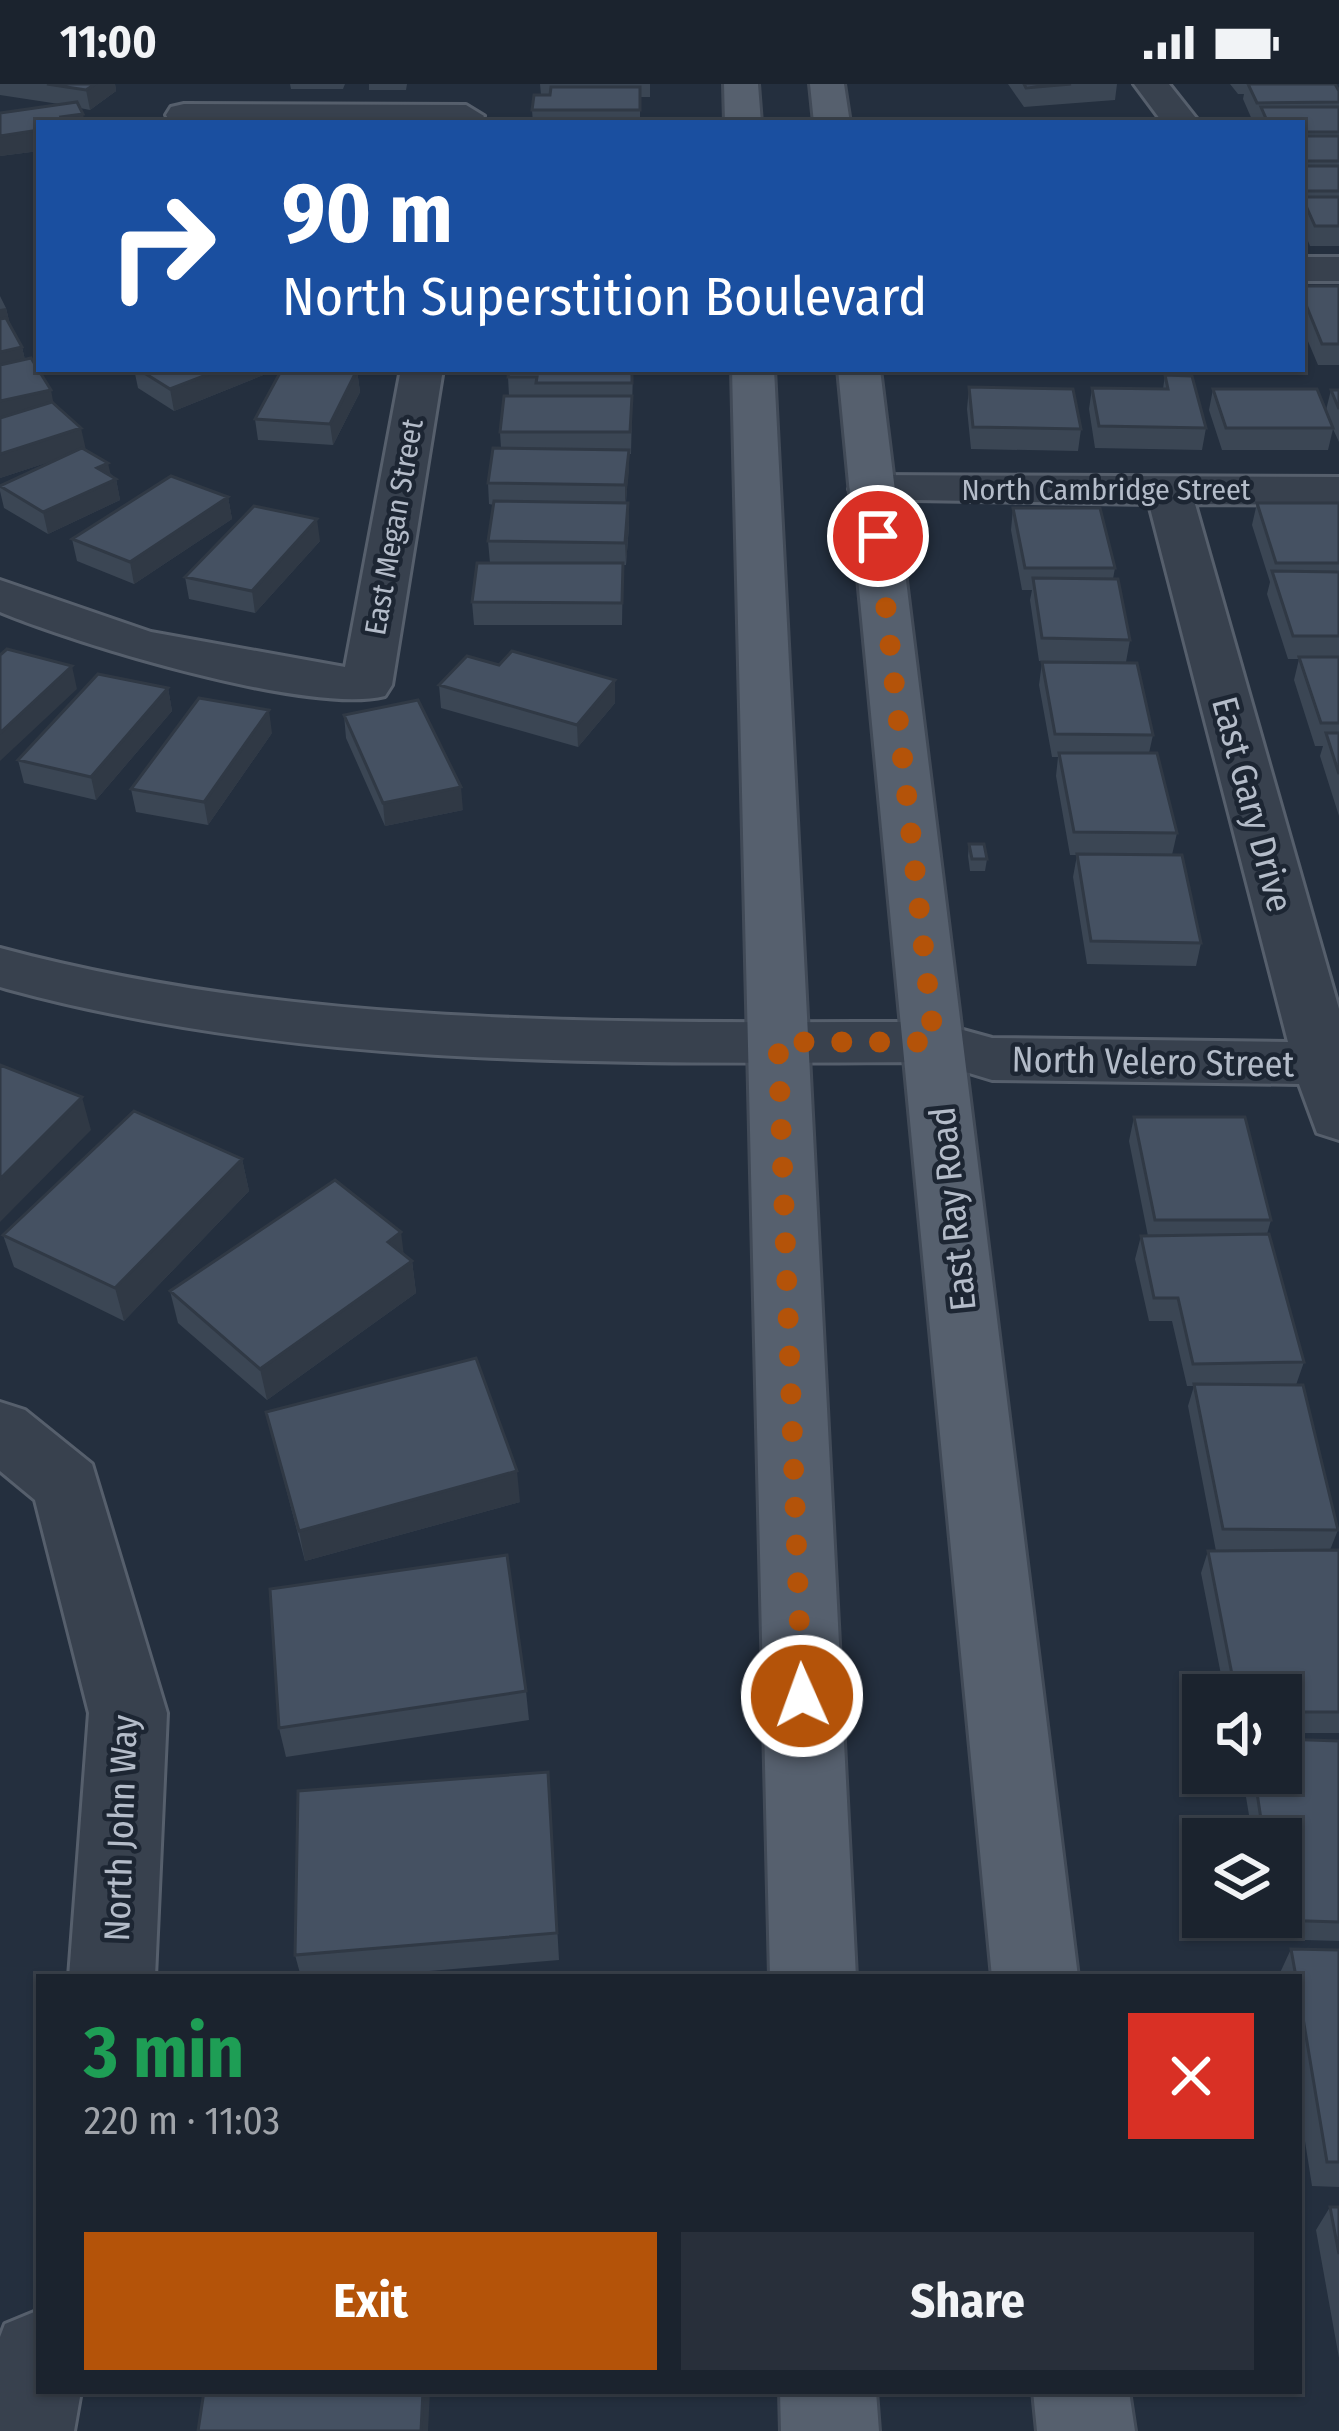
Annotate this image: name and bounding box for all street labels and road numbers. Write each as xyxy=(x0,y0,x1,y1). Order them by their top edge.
street label: East Megan Street xyxy=(357,416,431,638)
street label: North Cambridge Street xyxy=(961,472,1251,508)
street label: East Gary Drive xyxy=(1202,692,1302,917)
street label: North Velero Street xyxy=(1011,1038,1295,1086)
street label: East Ray Road xyxy=(920,1105,986,1313)
street label: North John Way xyxy=(95,1714,147,1942)

